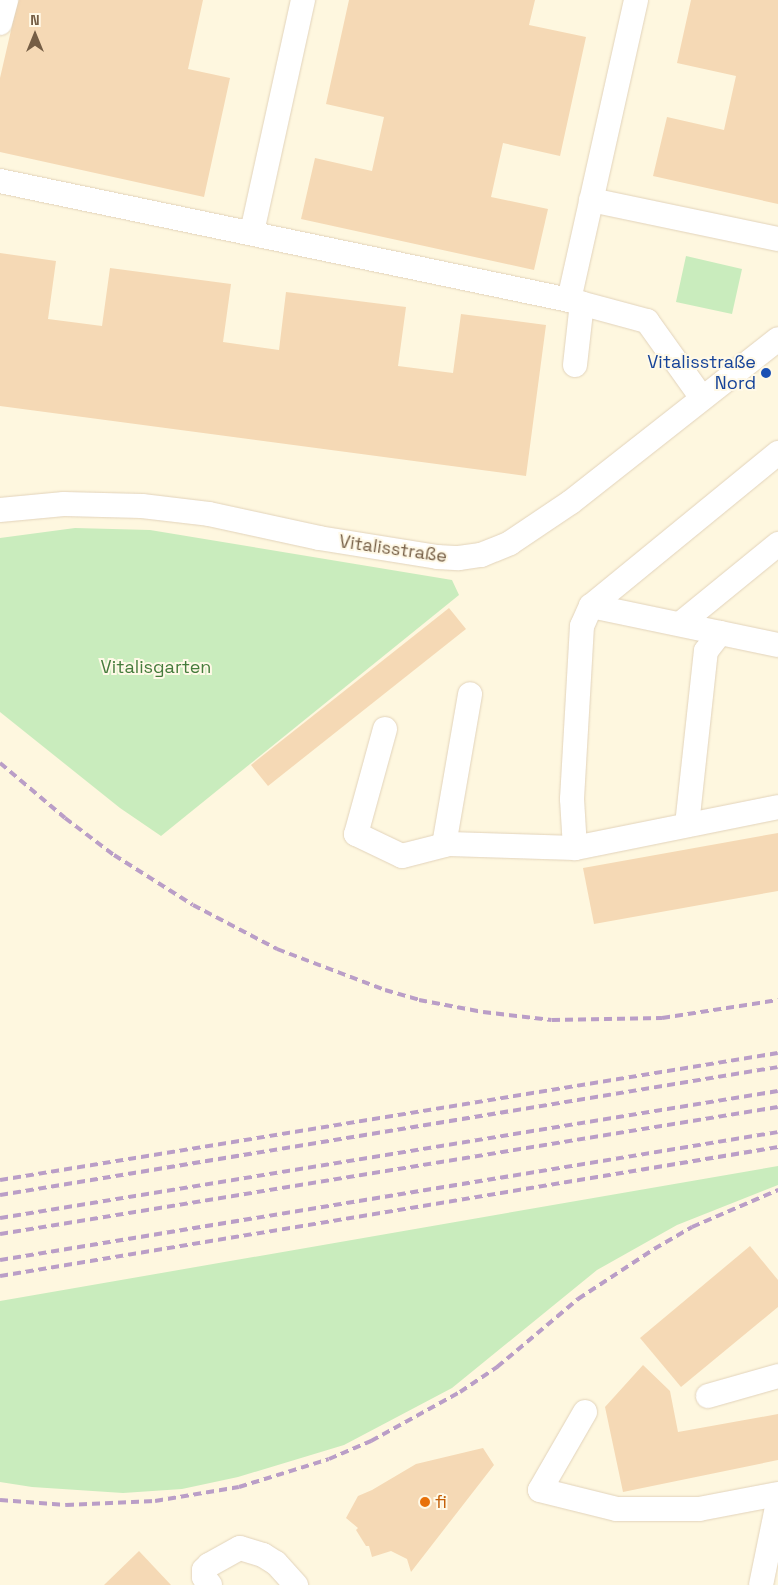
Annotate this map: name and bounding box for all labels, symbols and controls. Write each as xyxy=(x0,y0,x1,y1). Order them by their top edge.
north arrow xyxy=(10,10,60,60)
text: N xyxy=(30,11,40,29)
place label: Vitalisstraße Nord xyxy=(647,352,756,394)
marker: Vitalisstraße Nord xyxy=(760,367,772,379)
street label: Vitalisstraße xyxy=(338,531,448,567)
park label: Vitalisgarten xyxy=(101,656,211,678)
place label: fi xyxy=(435,1491,447,1513)
marker: fi xyxy=(419,1496,431,1508)

